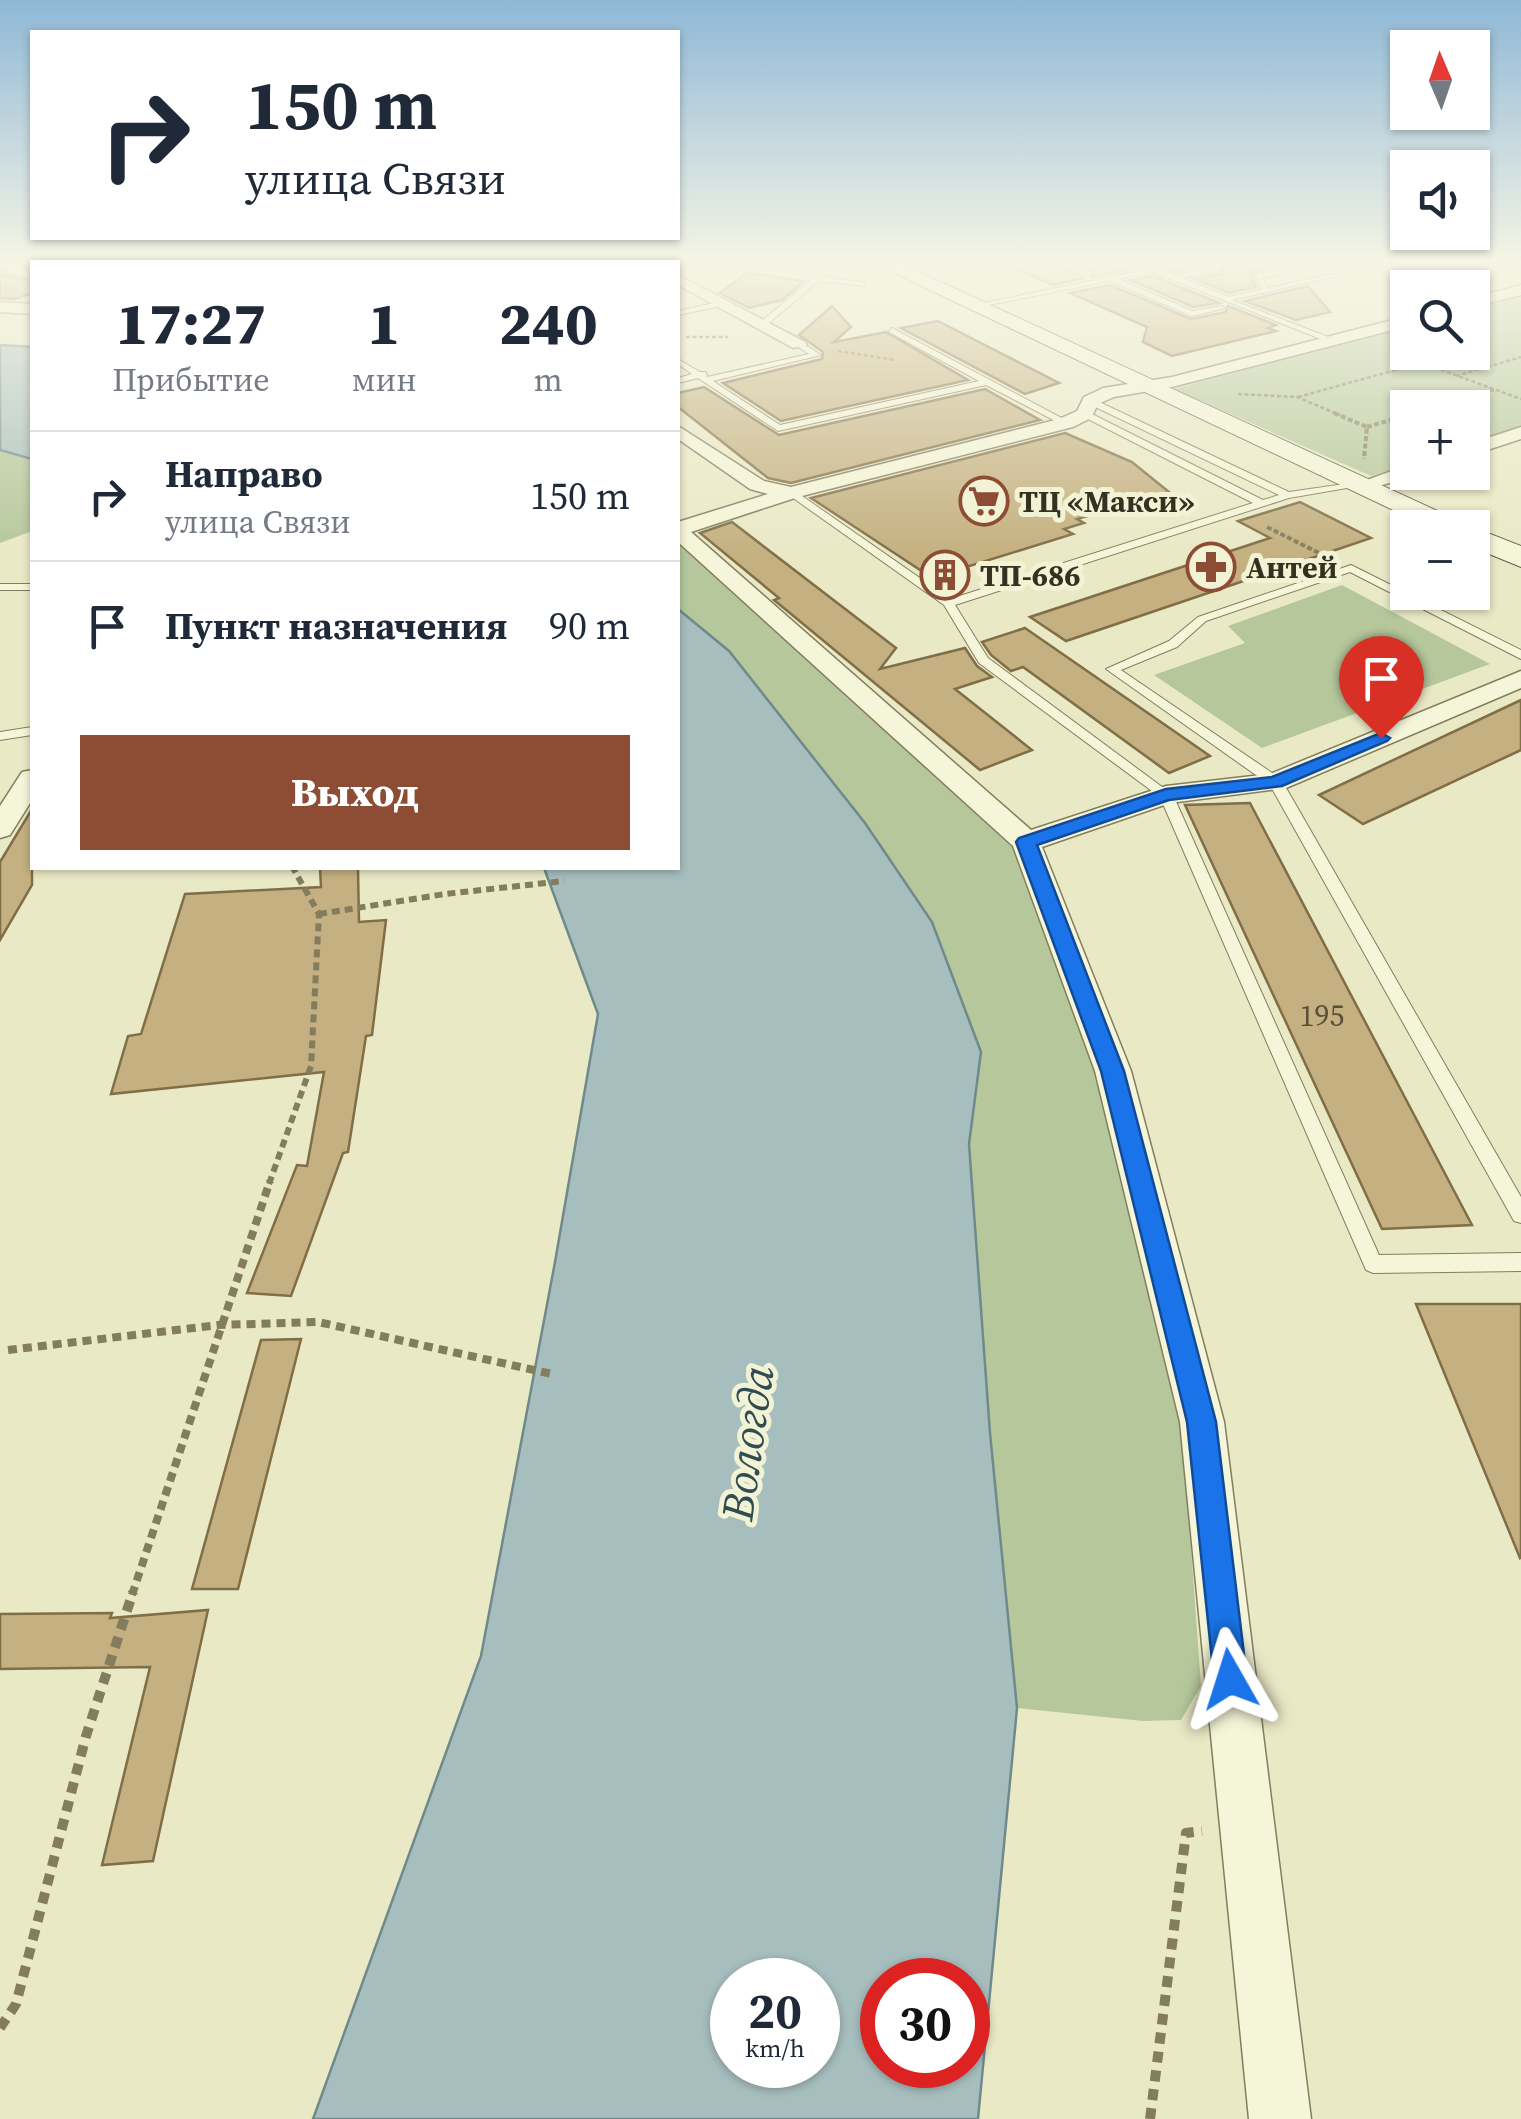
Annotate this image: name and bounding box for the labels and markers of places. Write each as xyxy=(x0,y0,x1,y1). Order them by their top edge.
supermarket icon: ТЦ «Макси» xyxy=(958,475,1010,527)
place label: ТЦ «Макси» xyxy=(1019,481,1195,522)
pharmacy icon: Антей xyxy=(1185,541,1237,593)
place label: Антей xyxy=(1246,547,1337,588)
building icon: ТП-686 xyxy=(919,549,971,601)
place label: ТП-686 xyxy=(980,555,1081,596)
pin xyxy=(1339,636,1424,739)

